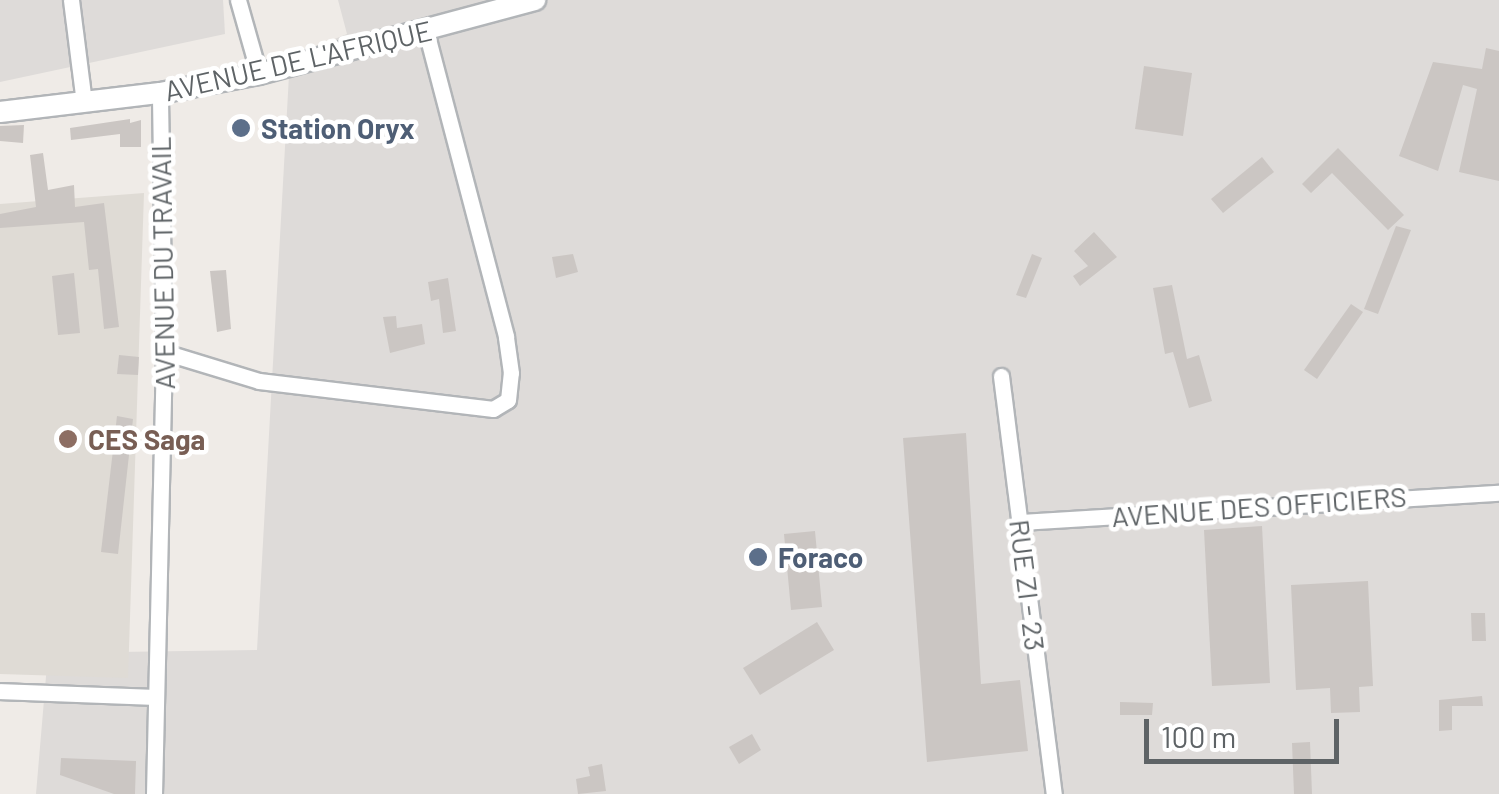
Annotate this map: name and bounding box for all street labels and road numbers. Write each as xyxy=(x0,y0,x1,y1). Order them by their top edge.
street label: AVENUE DE L'AFRIQUE xyxy=(161,13,435,107)
street label: AVENUE DU TRAVAIL xyxy=(143,136,181,390)
street label: AVENUE DES OFFICIERS xyxy=(1110,479,1408,533)
street label: RUE ZI - 23 xyxy=(1003,517,1053,653)

